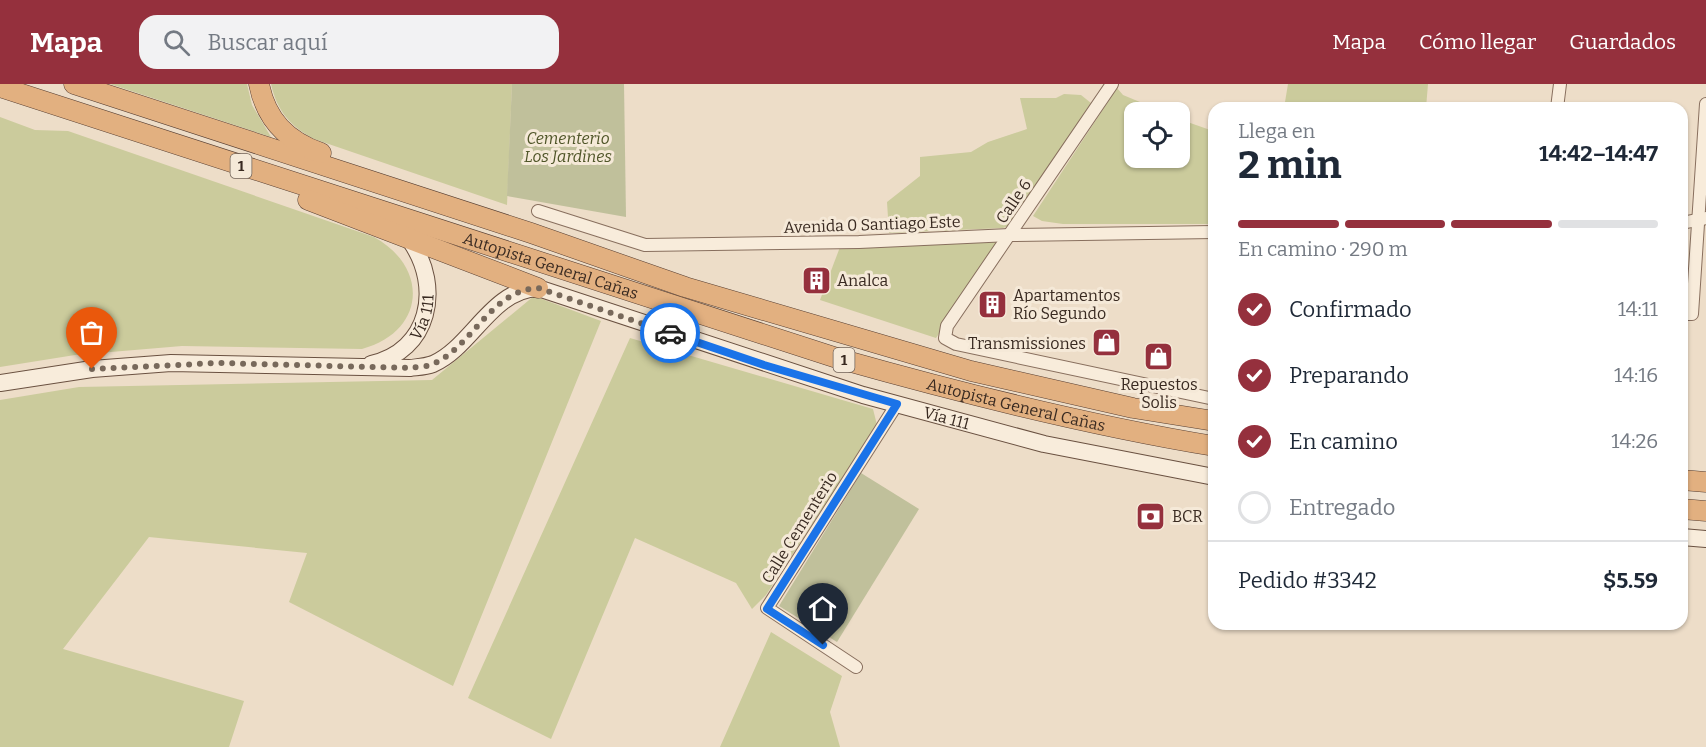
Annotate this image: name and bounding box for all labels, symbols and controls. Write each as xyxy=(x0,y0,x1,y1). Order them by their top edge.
search box xyxy=(139,15,559,69)
text: Mapa xyxy=(30,26,103,59)
icon: search xyxy=(160,26,193,59)
text: Buscar aquí xyxy=(208,29,327,56)
text: Mapa xyxy=(1332,29,1386,55)
text: Cómo llegar xyxy=(1419,29,1536,55)
text: Guardados xyxy=(1569,29,1676,55)
map controls xyxy=(1124,102,1190,168)
button: locate xyxy=(1124,102,1190,168)
text: Llega en xyxy=(1238,119,1315,143)
park label: Cementerio Los Jardines xyxy=(524,129,612,166)
text: 14:42–14:47 xyxy=(1539,140,1658,167)
text: 2 min xyxy=(1238,142,1342,188)
road number: 1 xyxy=(230,154,252,178)
street label: Calle 6 xyxy=(992,176,1035,227)
street label: Avenida 0 Santiago Este xyxy=(783,212,961,237)
street label: Autopista General Cañas xyxy=(461,229,641,303)
text: En camino · 290 m xyxy=(1238,237,1408,261)
building icon: Analca xyxy=(800,264,832,296)
place label: Analca xyxy=(837,271,888,290)
place label: Apartamentos Río Segundo xyxy=(1013,286,1120,323)
building icon: Apartamentos Río Segundo xyxy=(976,288,1008,320)
icon: check xyxy=(1238,293,1271,326)
street label: Vía 111 xyxy=(406,294,438,344)
text: Confirmado xyxy=(1289,296,1412,323)
text: 14:11 xyxy=(1618,297,1658,321)
courier xyxy=(640,303,700,363)
pin xyxy=(66,307,117,369)
icon: bag xyxy=(75,316,108,349)
icon: car xyxy=(654,317,687,350)
shop icon: Transmissiones xyxy=(1091,327,1123,359)
place label: Transmissiones xyxy=(968,334,1086,353)
shop icon: Repuestos Solis xyxy=(1143,340,1175,372)
road number: 1 xyxy=(834,348,854,372)
icon: check xyxy=(1238,359,1271,392)
text: Preparando xyxy=(1289,362,1409,389)
text: 14:16 xyxy=(1614,363,1658,387)
street label: Autopista General Cañas xyxy=(925,374,1107,435)
place label: Repuestos Solis xyxy=(1120,375,1198,412)
street label: Vía 111 xyxy=(921,403,972,434)
icon: check xyxy=(1238,425,1271,458)
text: En camino xyxy=(1289,428,1398,455)
text: 14:26 xyxy=(1611,429,1658,453)
street label: Calle Cementerio xyxy=(757,468,841,587)
text: Entregado xyxy=(1289,494,1395,521)
bank icon: BCR xyxy=(1135,500,1167,532)
place label: BCR xyxy=(1172,507,1203,526)
text: Pedido #3342 xyxy=(1238,567,1377,594)
text: $5.59 xyxy=(1603,567,1658,594)
pin xyxy=(797,583,848,645)
icon: home xyxy=(806,592,839,625)

